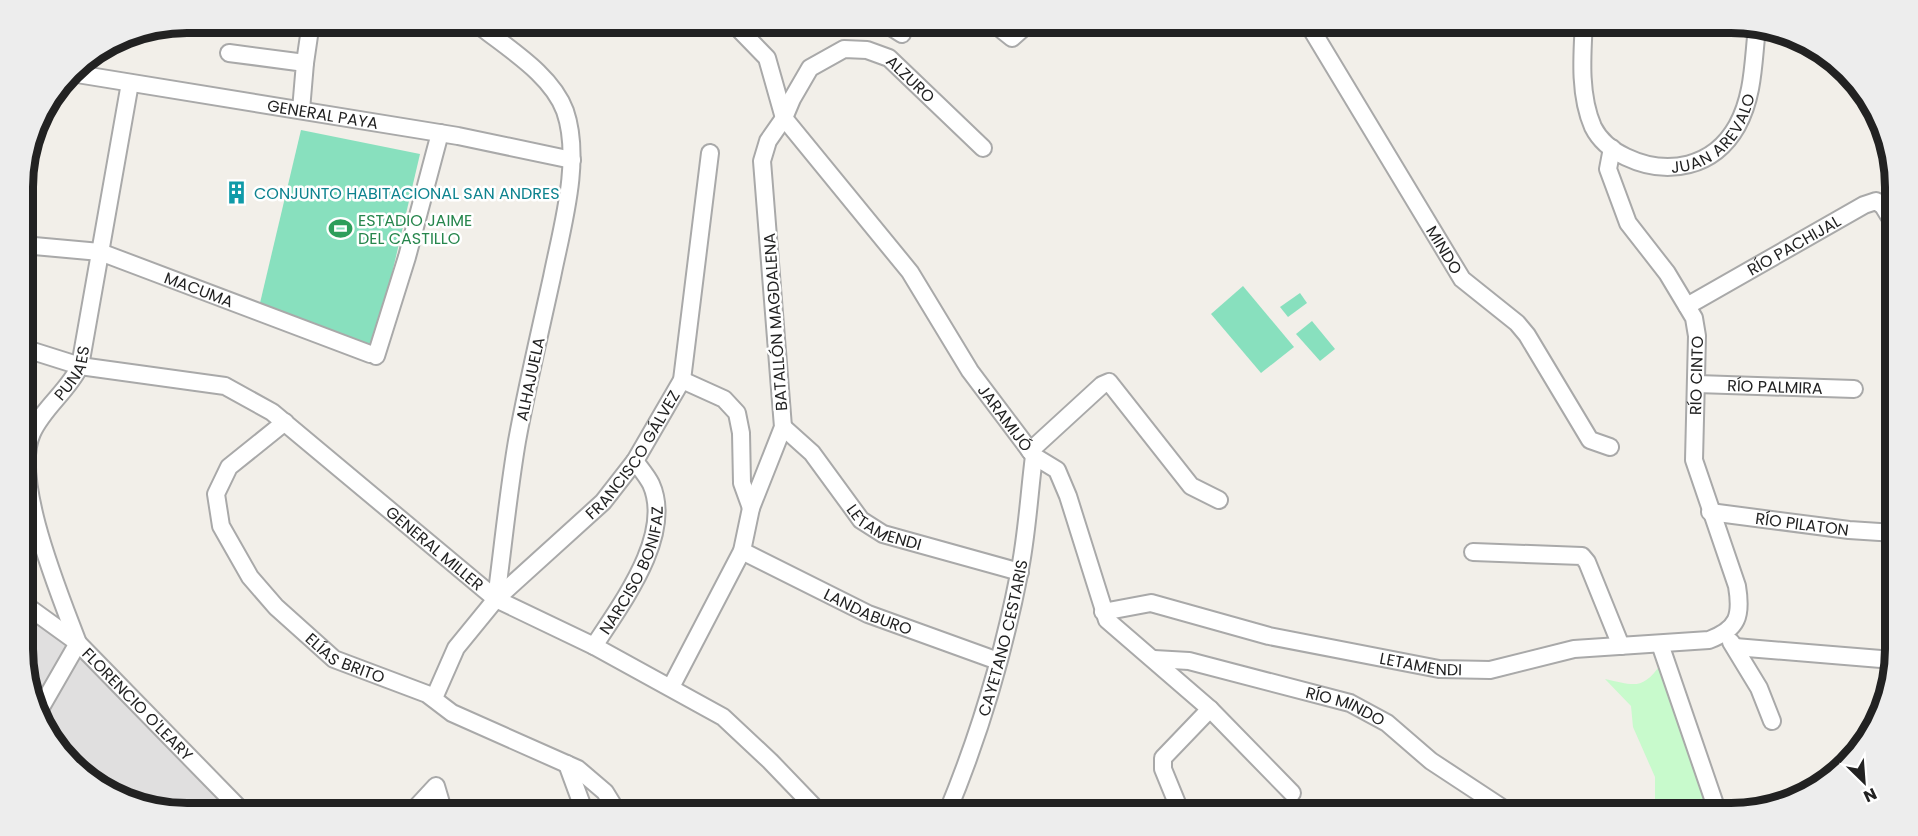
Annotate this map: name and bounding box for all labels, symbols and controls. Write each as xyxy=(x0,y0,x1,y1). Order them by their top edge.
street label: ALZURO xyxy=(881,50,940,108)
street label: JUAN AREVALO xyxy=(1670,91,1761,179)
street label: GENERAL PAYA xyxy=(265,94,380,135)
building icon: CONJUNTO HABITACIONAL SAN ANDRES xyxy=(223,180,249,206)
place label: CONJUNTO HABITACIONAL SAN ANDRES xyxy=(254,182,560,205)
place label: ESTADIO JAIME DEL CASTILLO xyxy=(358,209,472,250)
street label: RÍO PACHIJAL xyxy=(1743,210,1845,281)
sports icon: ESTADIO JAIME DEL CASTILLO xyxy=(327,216,353,242)
street label: MINDO xyxy=(1420,221,1467,279)
street label: BATALLÓN MAGDALENA xyxy=(758,232,793,412)
street label: MACUMA xyxy=(161,266,237,313)
street label: ALHAJUELA xyxy=(510,335,551,423)
street label: RÍO CINTO xyxy=(1684,335,1709,415)
street label: PUNAES xyxy=(49,344,95,406)
street label: RÍO PALMIRA xyxy=(1727,374,1823,400)
street label: JARAMIJÓ xyxy=(972,380,1038,456)
street label: FRANCISCO GÁLVEZ xyxy=(580,386,686,525)
street label: LETAMENDI xyxy=(841,499,924,556)
street label: GENERAL MILLER xyxy=(381,501,488,596)
street label: NARCISO BONIFAZ xyxy=(594,506,669,639)
street label: RÍO PILATON xyxy=(1754,507,1850,542)
street label: CAYETANO CESTARIS xyxy=(972,558,1034,719)
street label: LANDABURO xyxy=(820,583,915,641)
street label: ELÍAS BRITO xyxy=(300,628,388,689)
street label: FLORENCIO O'LEARY xyxy=(77,643,198,767)
street label: LETAMENDI xyxy=(1378,647,1462,681)
street label: RÍO MINDO xyxy=(1303,681,1389,732)
north arrow xyxy=(1834,752,1894,812)
text: N xyxy=(1860,782,1880,808)

